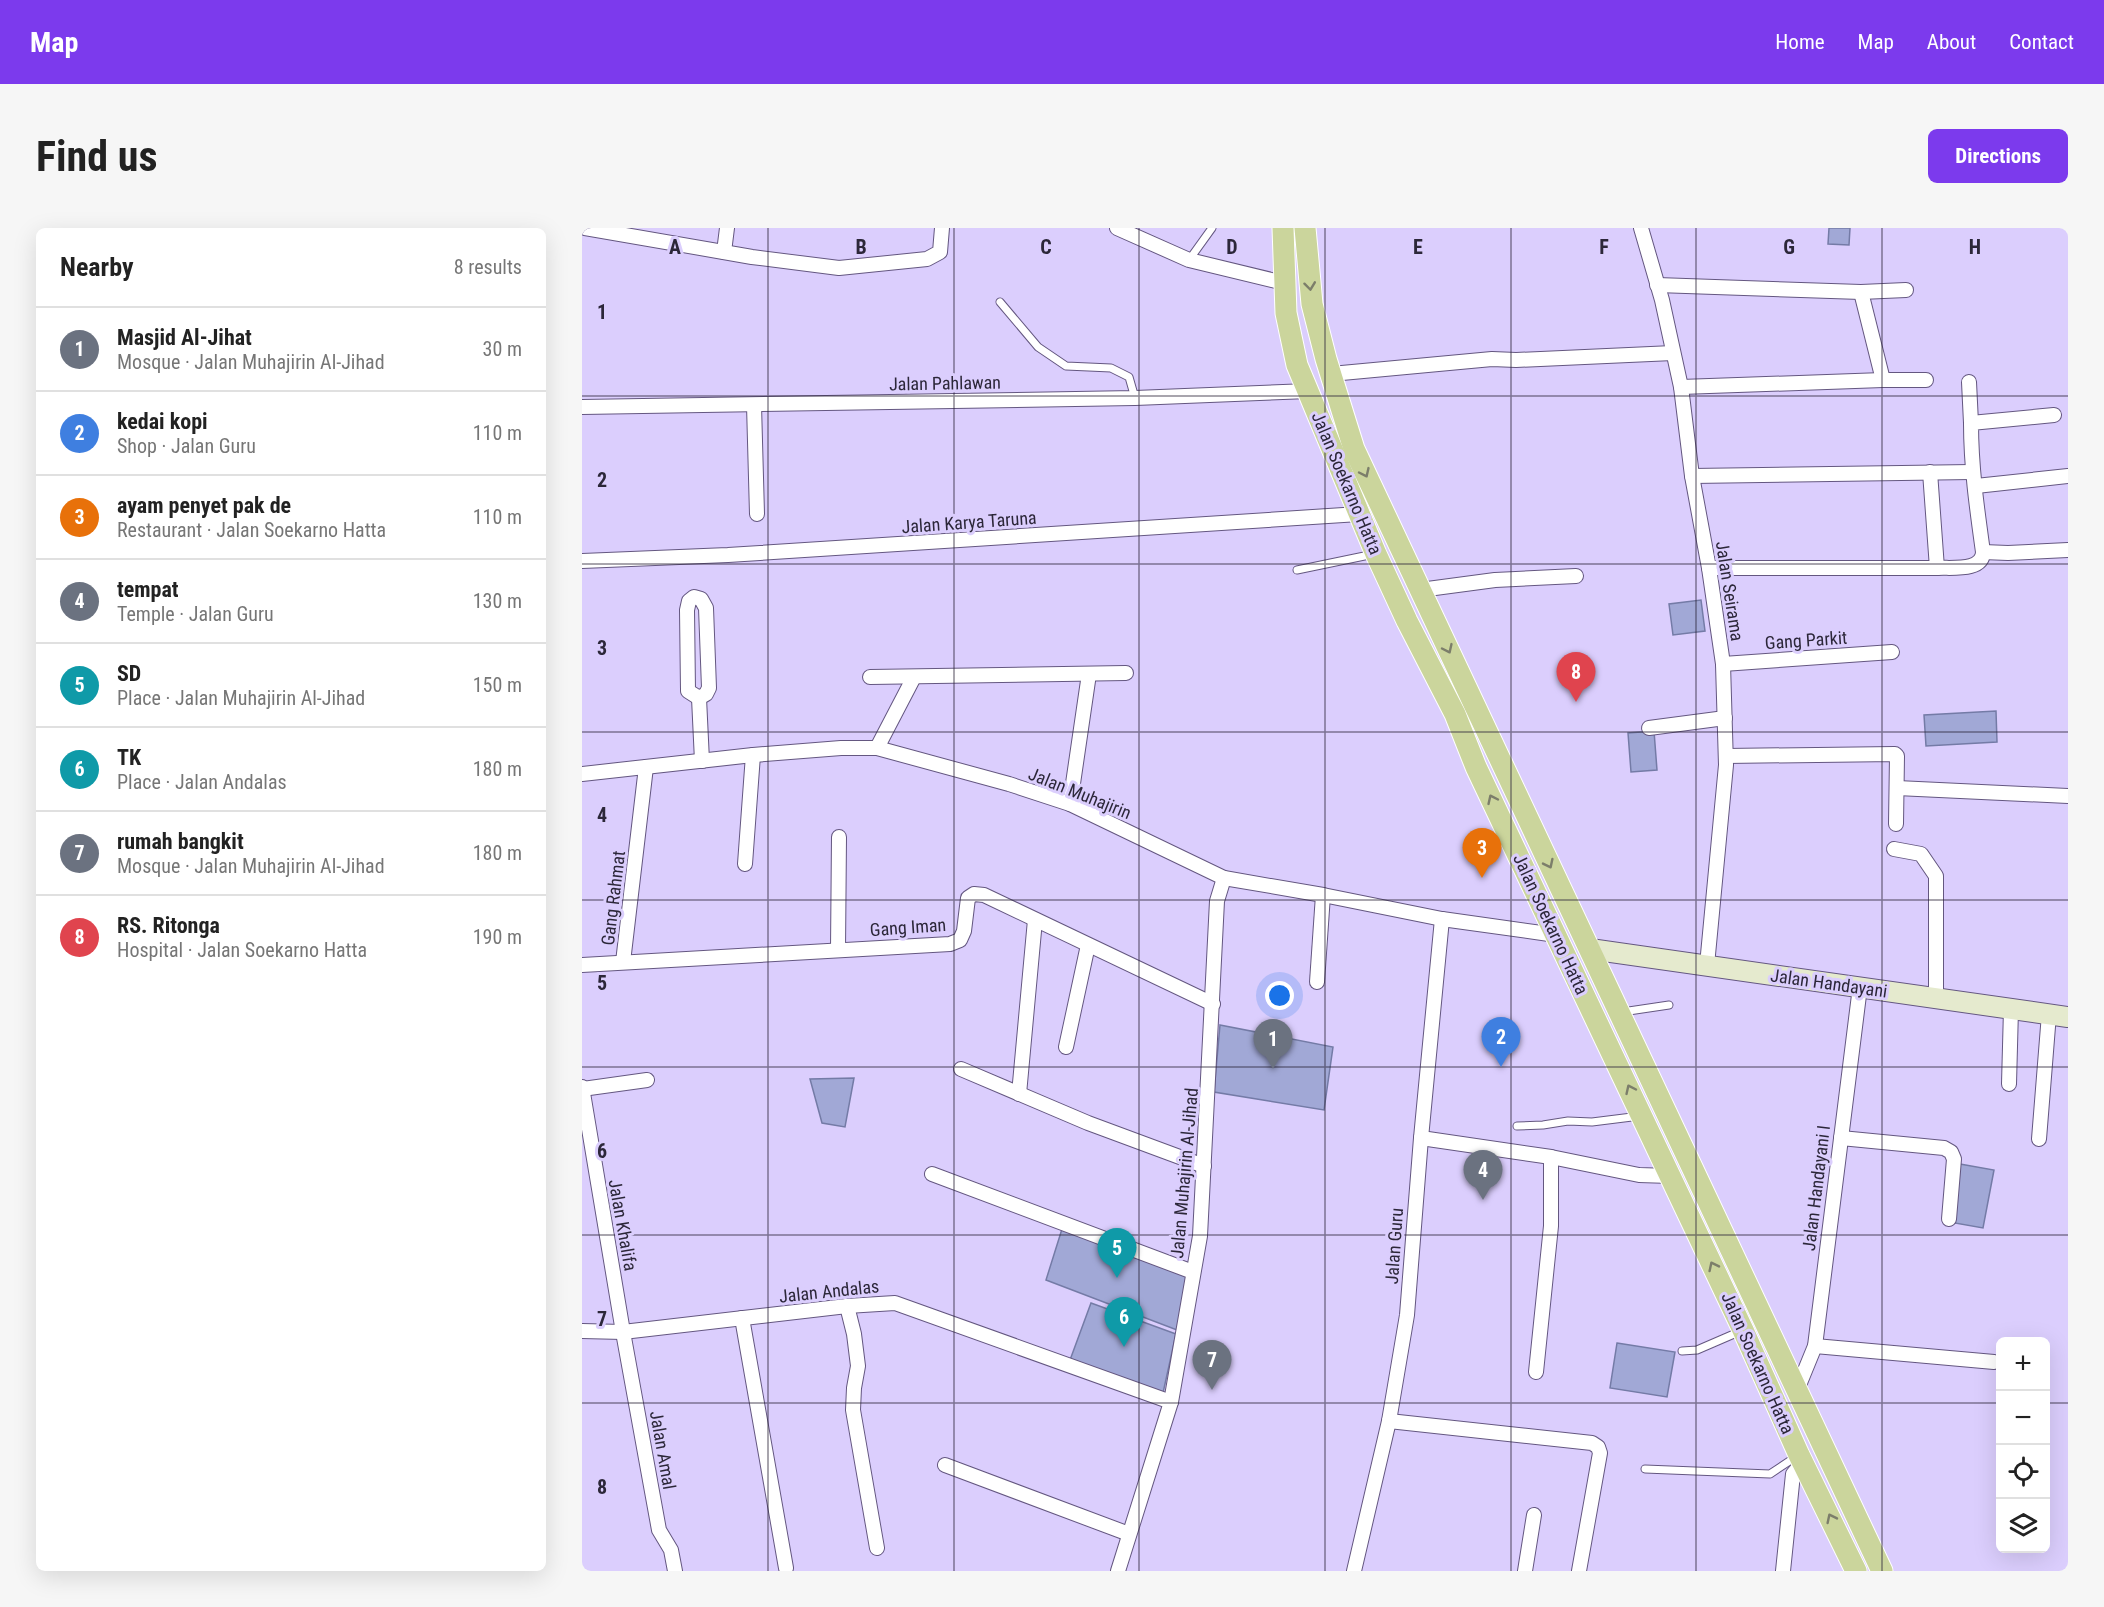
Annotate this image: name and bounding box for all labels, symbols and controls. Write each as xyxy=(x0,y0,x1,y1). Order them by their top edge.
text: Map xyxy=(30,26,78,59)
text: Home xyxy=(1775,30,1825,54)
text: Map xyxy=(1858,30,1894,54)
text: About xyxy=(1927,30,1976,54)
text: Contact xyxy=(2009,30,2074,54)
button: Directions xyxy=(1928,129,2068,183)
text: Find us xyxy=(36,132,157,181)
text: A xyxy=(669,235,681,259)
text: B xyxy=(855,235,867,259)
text: C xyxy=(1040,235,1052,259)
text: D xyxy=(1226,235,1238,259)
text: E xyxy=(1413,235,1423,259)
text: F xyxy=(1599,235,1609,259)
text: G xyxy=(1783,235,1795,259)
text: H xyxy=(1969,235,1981,259)
text: Nearby xyxy=(60,252,134,282)
text: 8 results xyxy=(454,255,522,279)
one-way arrow xyxy=(1303,282,1316,291)
text: 1 xyxy=(597,300,607,324)
text: Masjid Al-Jihat xyxy=(117,325,252,350)
text: 1 xyxy=(74,337,85,361)
text: 30 m xyxy=(483,337,522,361)
text: Mosque · Jalan Muhajirin Al-Jihad xyxy=(117,350,385,374)
street label: Jalan Pahlawan xyxy=(889,372,1001,394)
text: kedai kopi xyxy=(117,409,208,434)
street label: Jalan Soekarno Hatta xyxy=(1307,409,1387,557)
text: 2 xyxy=(74,421,85,445)
text: 110 m xyxy=(473,421,522,445)
text: Shop · Jalan Guru xyxy=(117,434,256,458)
one-way arrow xyxy=(1358,466,1370,477)
text: 2 xyxy=(597,468,607,492)
text: ayam penyet pak de xyxy=(117,493,291,518)
text: 3 xyxy=(74,505,85,529)
text: 110 m xyxy=(473,505,522,529)
street label: Jalan Karya Taruna xyxy=(901,507,1037,537)
text: Restaurant · Jalan Soekarno Hatta xyxy=(117,518,386,542)
street label: Jalan Seirama xyxy=(1712,540,1748,642)
text: tempat xyxy=(117,577,179,602)
text: 4 xyxy=(74,589,85,613)
text: 130 m xyxy=(473,589,522,613)
text: Temple · Jalan Guru xyxy=(117,602,274,626)
street label: Gang Parkit xyxy=(1764,627,1848,653)
text: 3 xyxy=(597,636,607,660)
one-way arrow xyxy=(1440,643,1452,654)
pin: 8 xyxy=(1556,652,1596,702)
text: SD xyxy=(117,661,141,686)
text: 5 xyxy=(74,673,85,697)
text: 150 m xyxy=(473,673,522,697)
text: Place · Jalan Muhajirin Al-Jihad xyxy=(117,686,365,710)
text: TK xyxy=(117,745,141,770)
text: 6 xyxy=(74,757,85,781)
text: 180 m xyxy=(473,757,522,781)
street label: Jalan Muhajirin xyxy=(1026,763,1134,823)
text: Place · Jalan Andalas xyxy=(117,770,287,794)
one-way arrow xyxy=(1487,795,1499,806)
text: 4 xyxy=(597,803,607,827)
pin: 3 xyxy=(1462,828,1502,878)
text: rumah bangkit xyxy=(117,829,244,854)
text: 7 xyxy=(74,841,85,865)
text: 180 m xyxy=(473,841,522,865)
street label: Gang Rahmat xyxy=(597,849,629,947)
street label: Jalan Soekarno Hatta xyxy=(1509,850,1593,998)
text: Mosque · Jalan Muhajirin Al-Jihad xyxy=(117,854,385,878)
one-way arrow xyxy=(1542,857,1554,868)
text: RS. Ritonga xyxy=(117,913,220,938)
street label: Gang Iman xyxy=(869,914,947,940)
text: 8 xyxy=(74,925,85,949)
text: 190 m xyxy=(473,925,522,949)
text: Hospital · Jalan Soekarno Hatta xyxy=(117,938,367,962)
street label: Jalan Handayani xyxy=(1769,964,1889,1002)
text: 5 xyxy=(597,971,607,995)
your location xyxy=(1265,981,1294,1010)
pin: 2 xyxy=(1482,1018,1520,1067)
pin: 1 xyxy=(1254,1020,1292,1069)
one-way arrow xyxy=(1625,1085,1637,1096)
street label: Jalan Muhajirin Al-Jihad xyxy=(1166,1087,1202,1259)
street label: Jalan Handayani I xyxy=(1798,1124,1834,1252)
text: 6 xyxy=(597,1139,607,1163)
pin: 4 xyxy=(1464,1150,1502,1200)
street label: Jalan Khalifa xyxy=(605,1178,641,1272)
street label: Jalan Guru xyxy=(1381,1207,1407,1285)
pin: 5 xyxy=(1098,1228,1136,1278)
one-way arrow xyxy=(1708,1261,1720,1272)
street label: Jalan Andalas xyxy=(778,1275,880,1307)
street label: Jalan Soekarno Hatta xyxy=(1717,1289,1799,1437)
pin: 6 xyxy=(1104,1298,1144,1347)
text: 7 xyxy=(597,1307,607,1331)
map controls xyxy=(1996,1337,2050,1553)
button: + xyxy=(1996,1337,2050,1391)
pin: 7 xyxy=(1192,1340,1232,1390)
button: − xyxy=(1996,1391,2050,1445)
street label: Jalan Amal xyxy=(646,1409,680,1491)
button: locate xyxy=(1996,1445,2050,1499)
text: 8 xyxy=(597,1475,607,1499)
button: layers xyxy=(1996,1499,2050,1553)
one-way arrow xyxy=(1826,1514,1838,1525)

